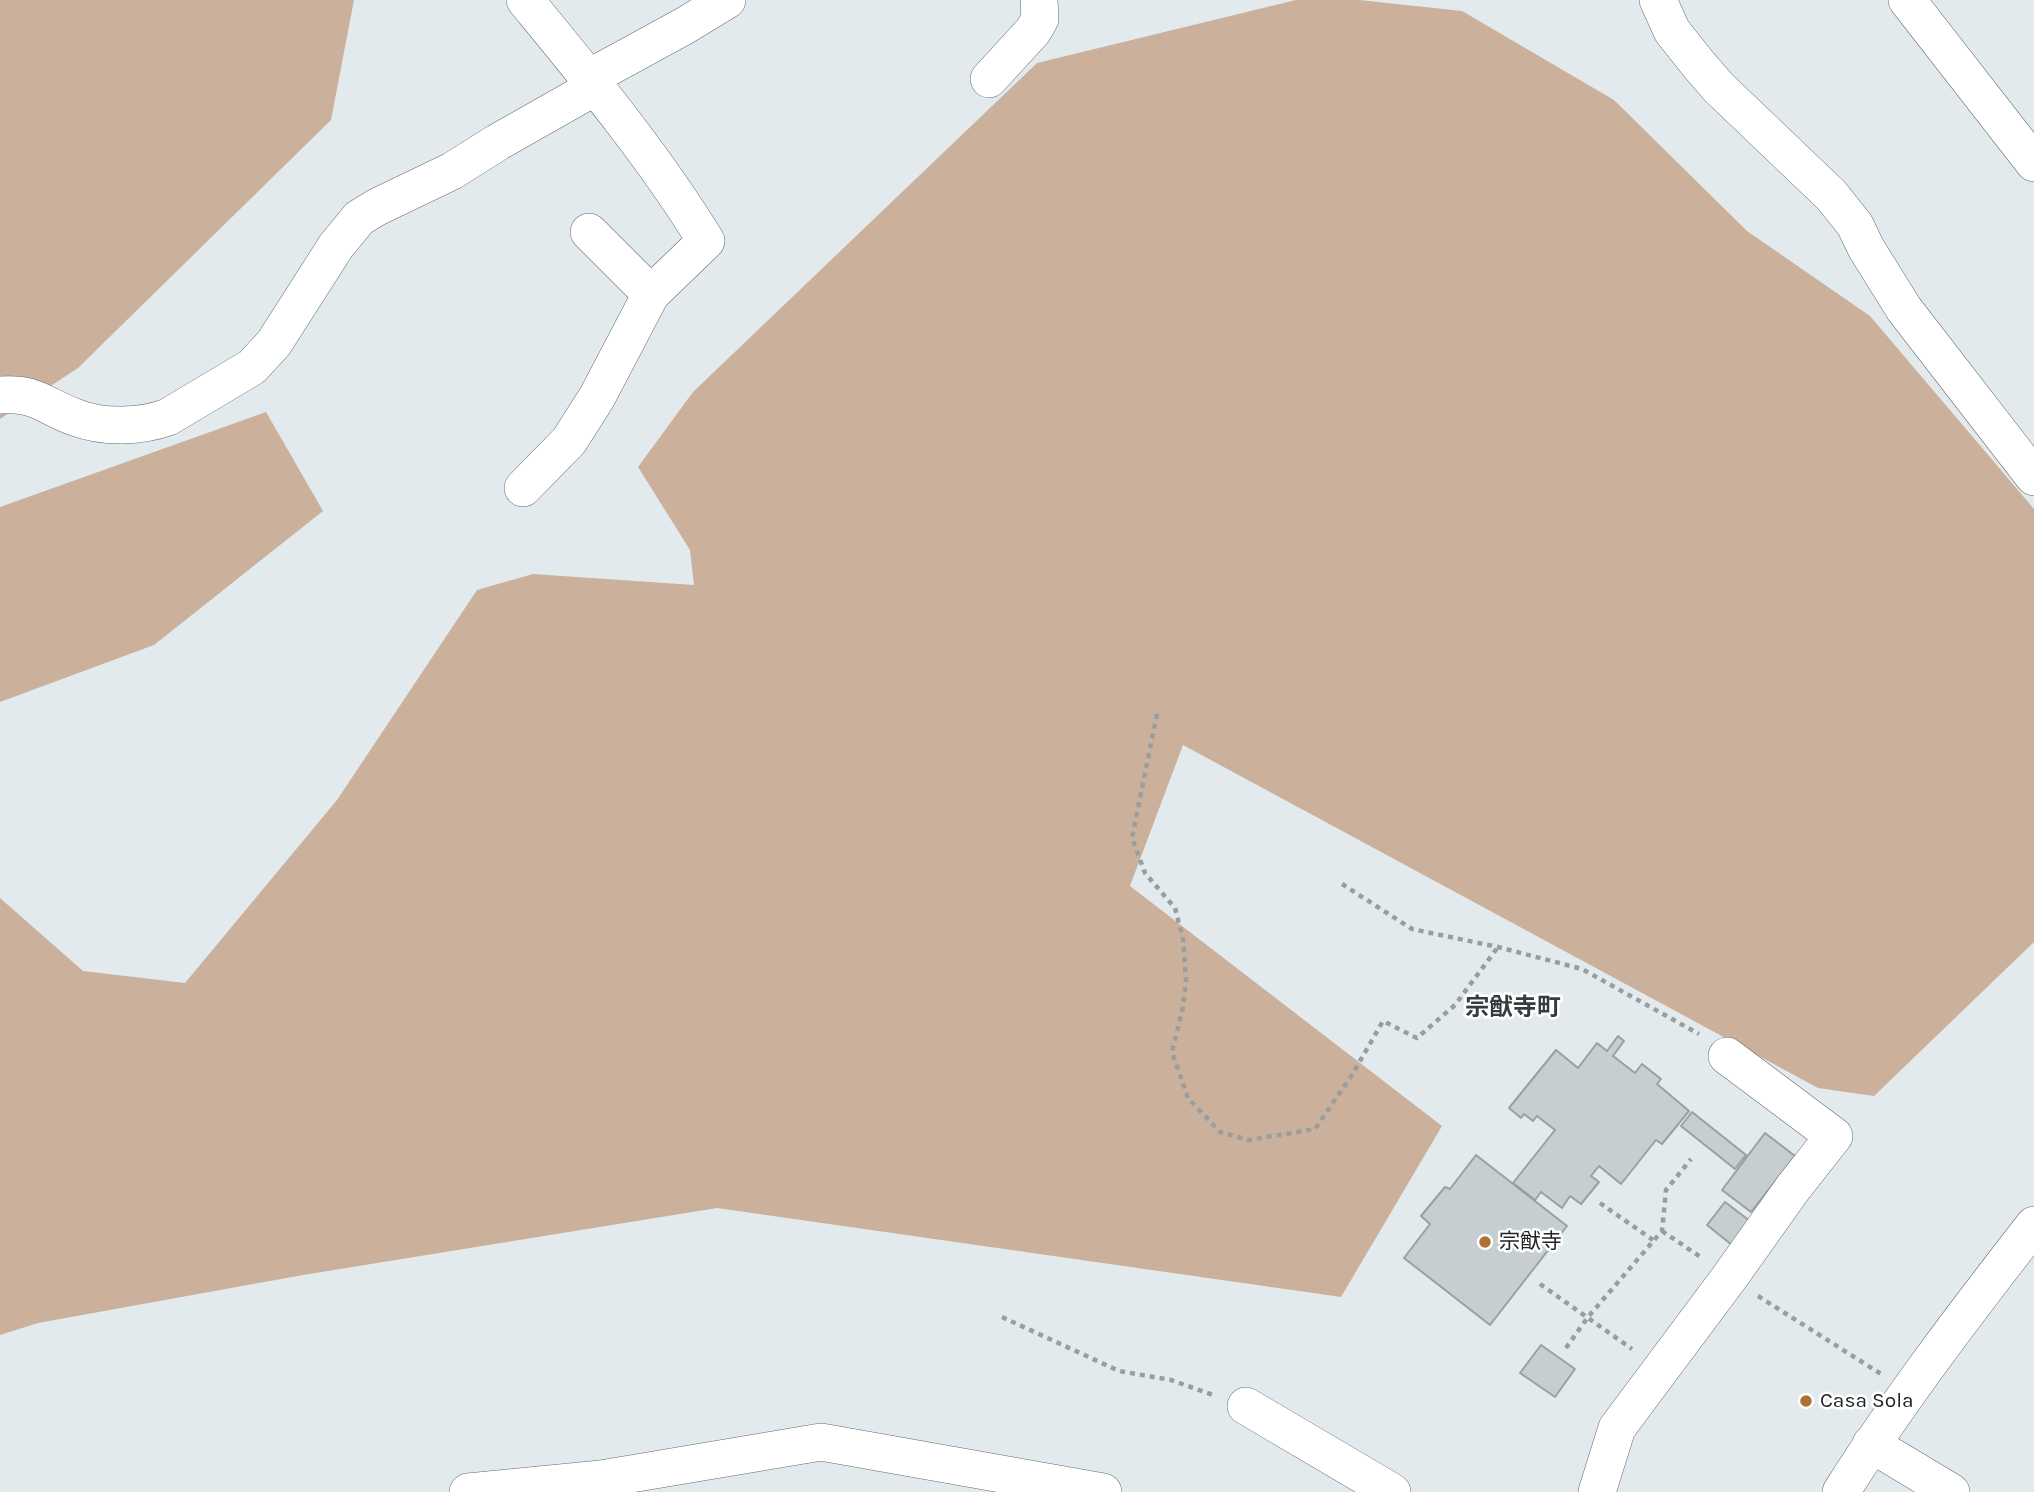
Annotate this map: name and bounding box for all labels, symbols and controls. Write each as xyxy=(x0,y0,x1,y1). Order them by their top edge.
district label: 宗猷寺町 xyxy=(1465,994,1561,1022)
place label: 宗猷寺 xyxy=(1499,1229,1562,1255)
marker: 宗猷寺 xyxy=(1477,1234,1493,1250)
place label: Casa Sola xyxy=(1820,1388,1914,1414)
marker: Casa Sola xyxy=(1798,1393,1814,1409)

